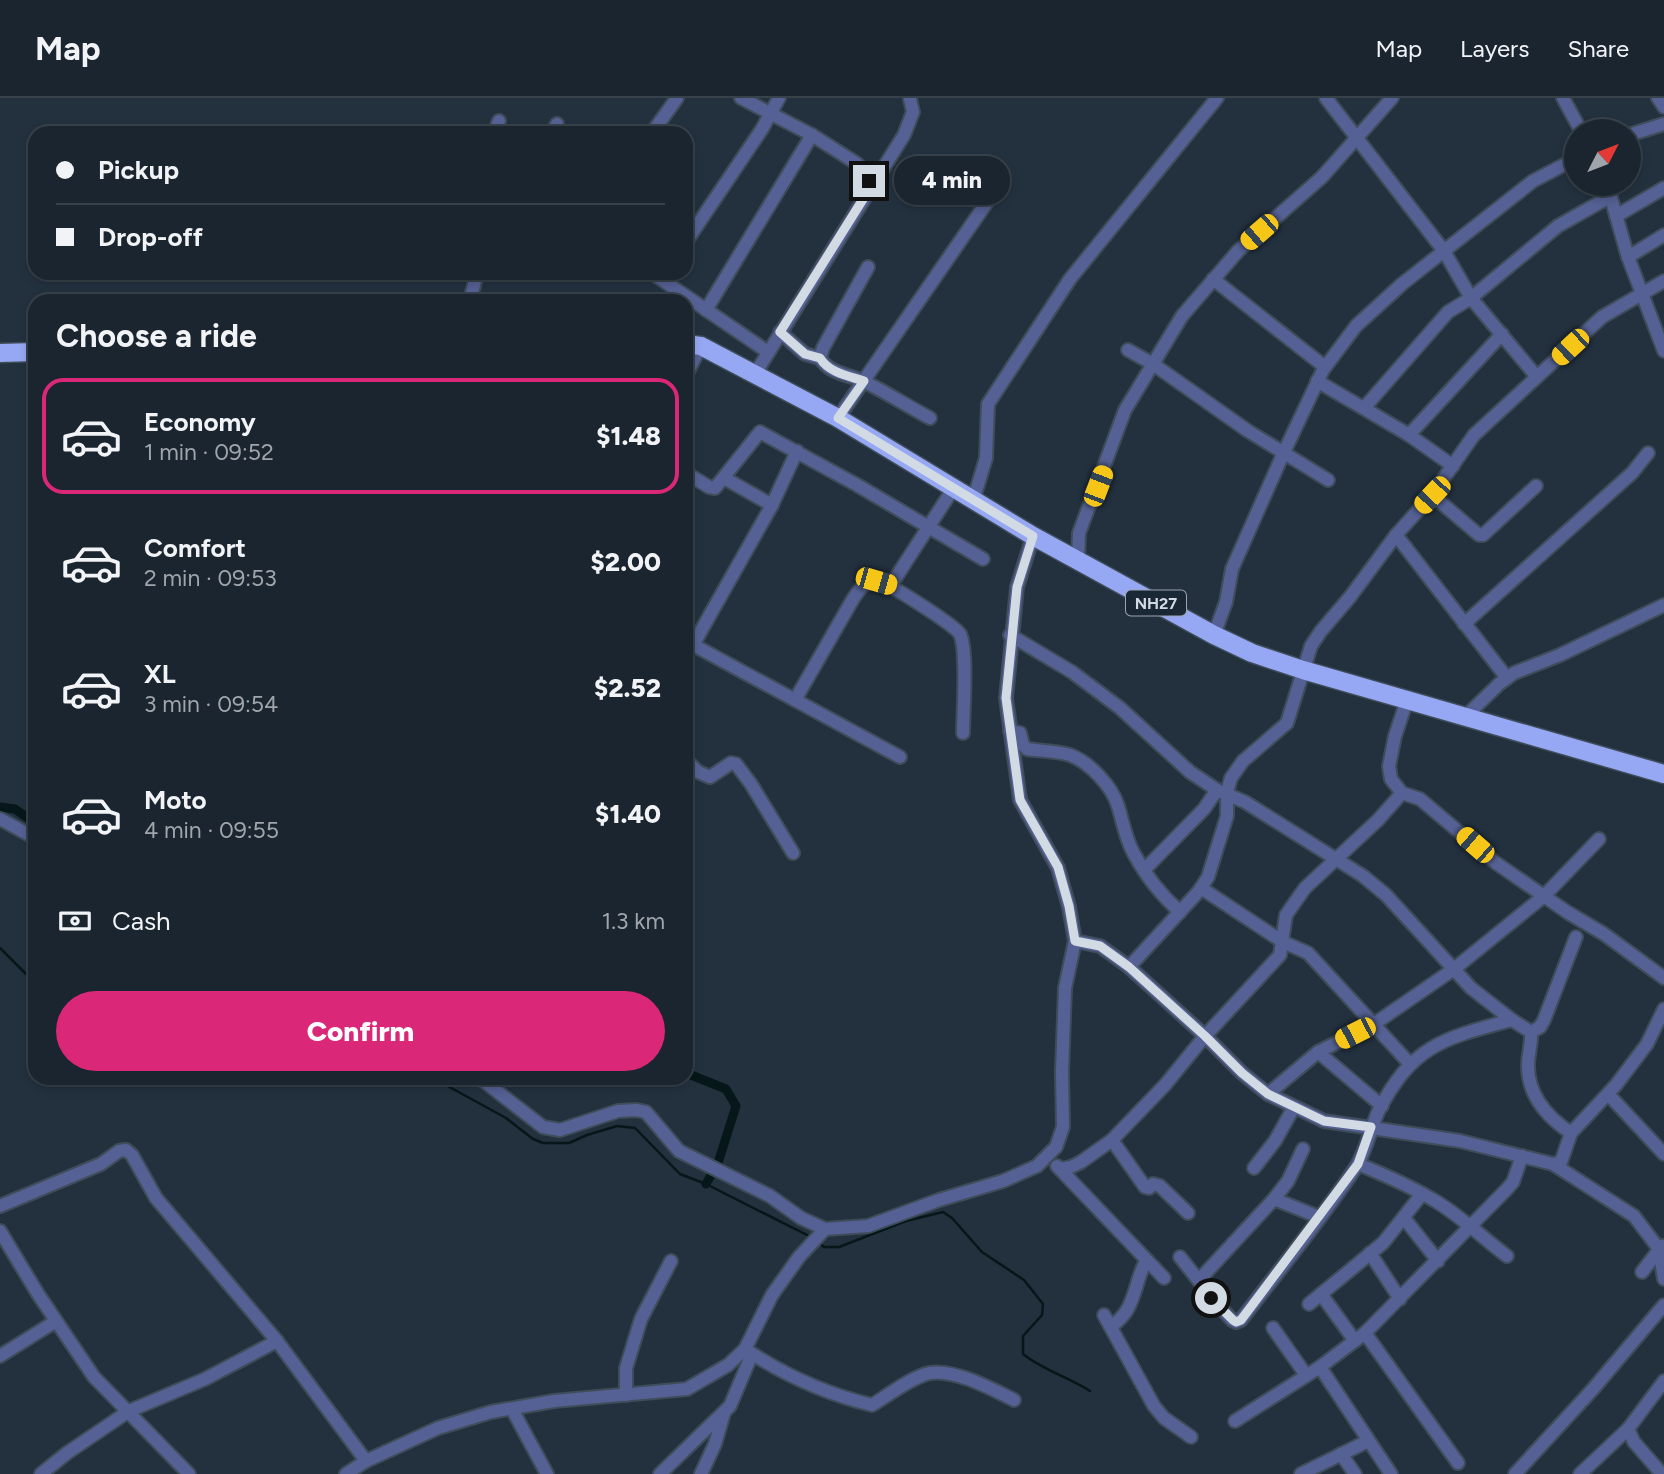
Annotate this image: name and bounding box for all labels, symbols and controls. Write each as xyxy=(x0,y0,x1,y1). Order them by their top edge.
text: Map xyxy=(35,29,101,68)
text: Map xyxy=(1375,34,1422,63)
text: Layers xyxy=(1460,34,1529,63)
text: Share xyxy=(1567,34,1629,63)
north arrow xyxy=(1564,119,1642,196)
map controls xyxy=(1564,119,1641,196)
text: Pickup xyxy=(98,154,179,186)
callout: 4 min xyxy=(894,156,1009,206)
route end xyxy=(853,165,885,197)
text: 4 min xyxy=(922,166,982,194)
car xyxy=(1237,210,1282,254)
text: Drop-off xyxy=(98,221,203,253)
text: Choose a ride xyxy=(56,317,257,355)
car xyxy=(1548,325,1593,369)
icon: car xyxy=(60,405,123,468)
text: Economy xyxy=(144,406,256,438)
text: $1.48 xyxy=(596,420,661,452)
text: 1 min · 09:52 xyxy=(144,438,274,466)
car xyxy=(1081,463,1116,509)
car xyxy=(1410,472,1455,518)
icon: car xyxy=(60,531,123,594)
text: Comfort xyxy=(144,532,246,564)
text: $2.00 xyxy=(591,546,661,578)
text: 2 min · 09:53 xyxy=(144,564,277,592)
car xyxy=(853,565,900,597)
road number: NH27 xyxy=(1126,590,1186,616)
icon: car xyxy=(60,657,123,720)
text: XL xyxy=(144,658,176,690)
text: $2.52 xyxy=(594,672,661,704)
text: 3 min · 09:54 xyxy=(144,690,278,718)
icon: car xyxy=(60,783,123,846)
text: Moto xyxy=(144,784,207,816)
text: $1.40 xyxy=(595,798,661,830)
text: 4 min · 09:55 xyxy=(144,816,279,844)
car xyxy=(1453,823,1498,867)
icon: cash xyxy=(56,902,94,940)
text: Cash xyxy=(112,905,171,937)
text: 1.3 km xyxy=(602,907,665,935)
button: Confirm xyxy=(56,991,665,1071)
car xyxy=(1332,1014,1379,1052)
route start xyxy=(1195,1282,1227,1314)

